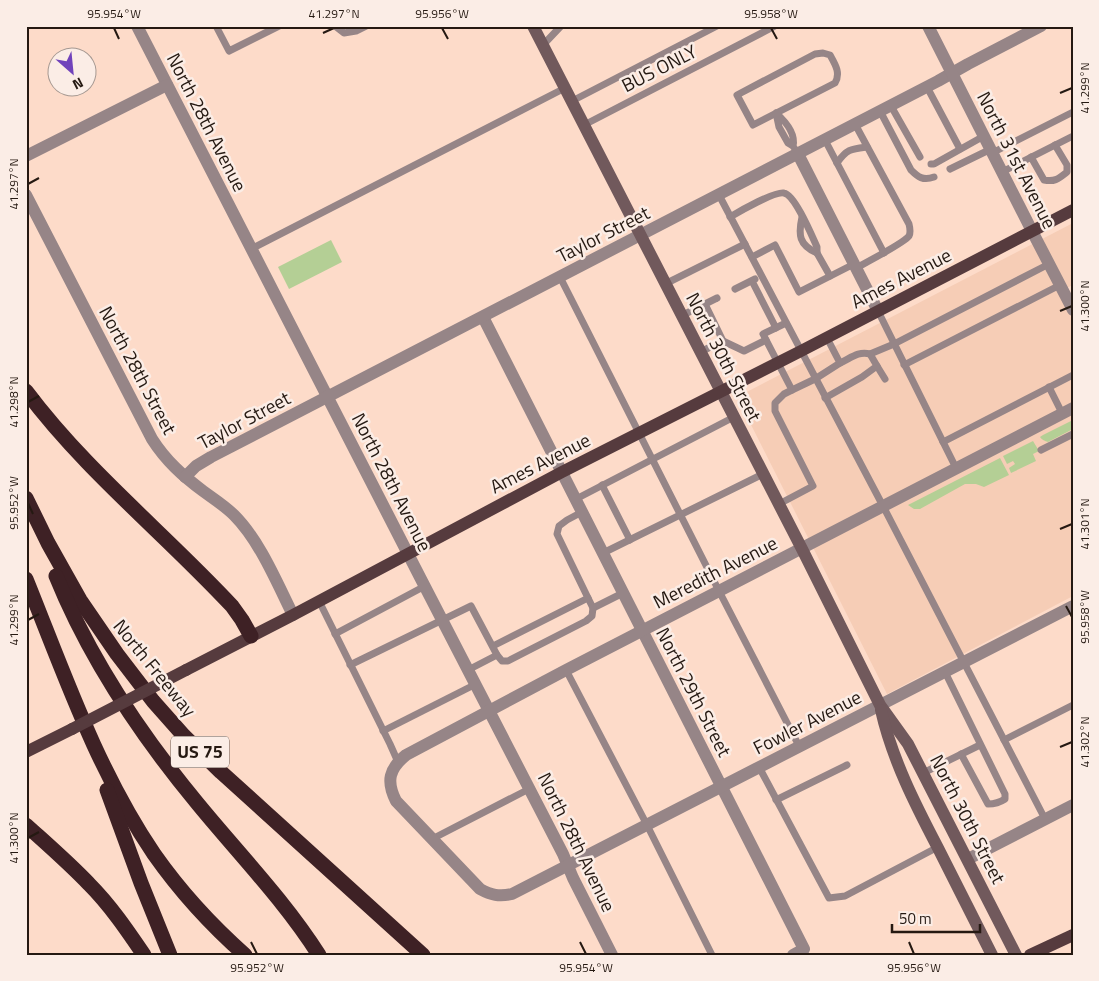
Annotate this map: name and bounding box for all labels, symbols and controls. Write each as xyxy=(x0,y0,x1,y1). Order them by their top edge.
text: 95.954°W xyxy=(87,4,141,23)
text: 41.297°N xyxy=(308,4,360,23)
text: 95.956°W xyxy=(415,4,469,23)
text: 95.958°W xyxy=(744,4,798,23)
street label: BUS ONLY xyxy=(616,36,702,99)
street label: North 28th Avenue xyxy=(160,47,255,196)
north arrow xyxy=(48,48,98,98)
text: 41.299°N xyxy=(1075,62,1094,114)
text: N xyxy=(69,72,87,96)
street label: North 31st Avenue xyxy=(970,86,1065,234)
text: 41.297°N xyxy=(4,158,23,210)
street label: Taylor Street xyxy=(551,198,655,269)
street label: Ames Avenue xyxy=(846,240,956,315)
text: 41.300°N xyxy=(1075,280,1094,332)
street label: North 30th Street xyxy=(679,287,770,427)
street label: North 28th Street xyxy=(92,300,185,439)
text: 41.298°N xyxy=(4,376,23,428)
street label: Taylor Street xyxy=(192,383,295,456)
street label: North 28th Avenue xyxy=(345,407,440,556)
street label: Ames Avenue xyxy=(485,425,595,500)
text: 95.952°W xyxy=(4,476,23,530)
text: 41.301°N xyxy=(1075,498,1094,550)
street label: Meredith Avenue xyxy=(648,528,782,615)
text: 95.958°W xyxy=(1075,590,1094,644)
text: 41.299°N xyxy=(4,594,23,646)
street label: North Freeway xyxy=(107,613,204,723)
street label: North 29th Street xyxy=(649,622,740,762)
street label: Fowler Avenue xyxy=(748,682,866,761)
text: 41.302°N xyxy=(1075,716,1094,768)
road number: US 75 xyxy=(171,736,229,768)
street label: North 30th Street xyxy=(923,749,1014,889)
street label: North 28th Avenue xyxy=(531,767,624,917)
text: 41.300°N xyxy=(4,812,23,864)
scale bar xyxy=(892,901,979,933)
text: 50 m xyxy=(899,907,932,930)
text: 95.952°W xyxy=(230,958,284,977)
text: 95.954°W xyxy=(559,958,613,977)
text: 95.956°W xyxy=(887,958,941,977)

